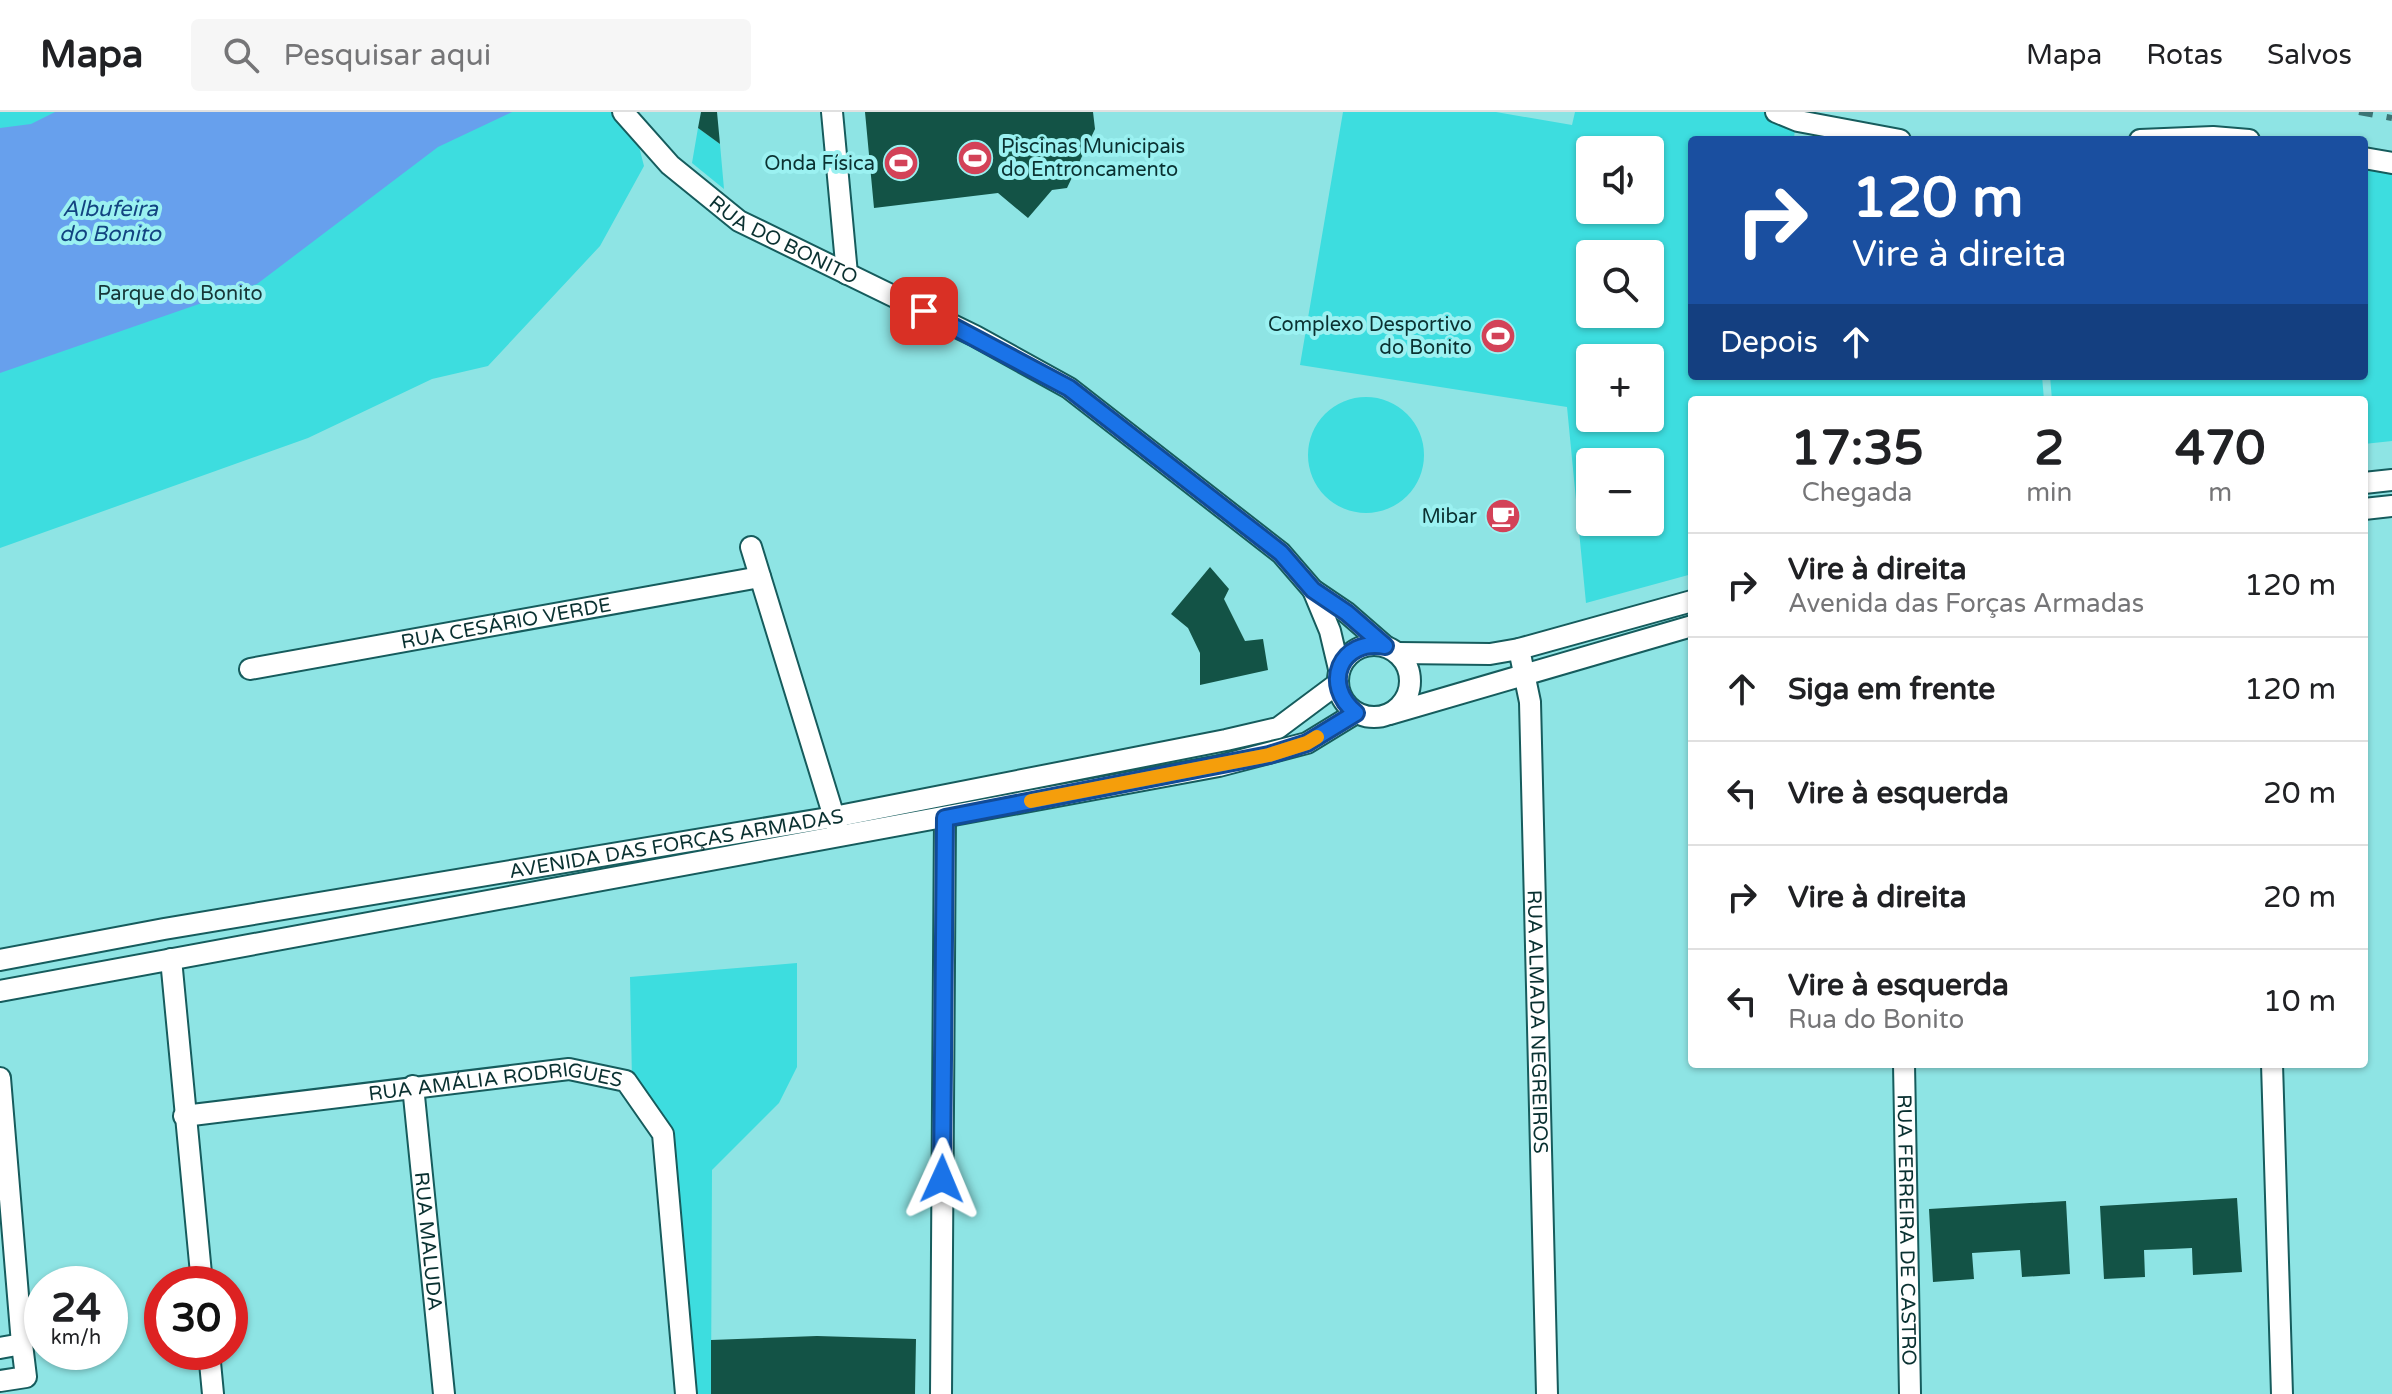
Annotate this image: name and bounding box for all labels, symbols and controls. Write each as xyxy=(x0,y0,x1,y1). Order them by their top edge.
search box xyxy=(191,19,751,91)
text: Mapa xyxy=(40,32,143,78)
icon: search xyxy=(219,33,263,77)
text: Pesquisar aqui xyxy=(283,37,491,74)
text: Mapa xyxy=(2026,38,2102,72)
text: Rotas xyxy=(2146,38,2223,72)
text: Salvos xyxy=(2267,38,2352,72)
place label: Piscinas Municipais do Entroncamento xyxy=(1001,135,1185,182)
map controls xyxy=(1576,136,1664,536)
button: sound xyxy=(1576,136,1664,224)
sports icon: Piscinas Municipais do Entroncamento xyxy=(956,139,994,177)
sports icon: Onda Física xyxy=(882,144,920,182)
place label: Onda Física xyxy=(764,152,875,176)
text: 120 m xyxy=(1852,165,2023,232)
icon: right xyxy=(1720,168,1824,272)
street label: RUA DO BONITO xyxy=(704,191,862,290)
water label: Albufeira do Bonito xyxy=(59,196,163,247)
text: Vire à direita xyxy=(1852,233,2066,276)
button: search xyxy=(1576,240,1664,328)
pin xyxy=(890,277,958,345)
park label: Parque do Bonito xyxy=(97,282,263,306)
icon: arrive xyxy=(902,289,946,333)
place label: Complexo Desportivo do Bonito xyxy=(1268,313,1472,360)
sports icon: Complexo Desportivo do Bonito xyxy=(1479,317,1517,355)
icon: ahead xyxy=(1834,320,1878,364)
text: Depois xyxy=(1720,324,1818,361)
button: + xyxy=(1576,344,1664,432)
text: 17:35 xyxy=(1791,420,1924,478)
text: 2 xyxy=(2034,420,2064,478)
text: 470 xyxy=(2175,420,2265,478)
button: − xyxy=(1576,448,1664,536)
text: Chegada xyxy=(1802,477,1912,508)
text: min xyxy=(2026,477,2072,508)
text: m xyxy=(2208,477,2232,508)
cafe icon: Mibar xyxy=(1484,497,1522,535)
place label: Mibar xyxy=(1421,505,1477,529)
text: Vire à direita xyxy=(1788,551,1967,588)
icon: right xyxy=(1720,563,1764,607)
text: 120 m xyxy=(2244,567,2336,604)
text: Avenida das Forças Armadas xyxy=(1788,588,2144,619)
street label: RUA CESÁRIO VERDE xyxy=(399,593,613,655)
icon: ahead xyxy=(1720,667,1764,711)
text: Siga em frente xyxy=(1788,671,1995,708)
text: 120 m xyxy=(2244,671,2336,708)
icon: left xyxy=(1720,771,1764,815)
text: Vire à esquerda xyxy=(1788,775,2009,812)
text: 20 m xyxy=(2263,775,2336,812)
street label: AVENIDA DAS FORÇAS ARMADAS xyxy=(507,804,845,884)
icon: right xyxy=(1720,875,1764,919)
text: Vire à direita xyxy=(1788,879,1967,916)
text: 20 m xyxy=(2263,879,2336,916)
street label: RUA ALMADA NEGREIROS xyxy=(1522,890,1552,1154)
text: Vire à esquerda xyxy=(1788,967,2009,1004)
icon: left xyxy=(1720,979,1764,1023)
text: 10 m xyxy=(2263,983,2336,1020)
text: Rua do Bonito xyxy=(1788,1004,1964,1035)
street label: RUA AMÁLIA RODRIGUES xyxy=(367,1058,625,1106)
street label: RUA FERREIRA DE CASTRO xyxy=(1892,1094,1920,1366)
position arrow xyxy=(900,1137,984,1221)
street label: RUA MALUDA xyxy=(409,1171,447,1312)
speed limit sign: 30 xyxy=(144,1266,248,1370)
text: 24 xyxy=(51,1284,101,1332)
text: km/h xyxy=(51,1326,101,1350)

